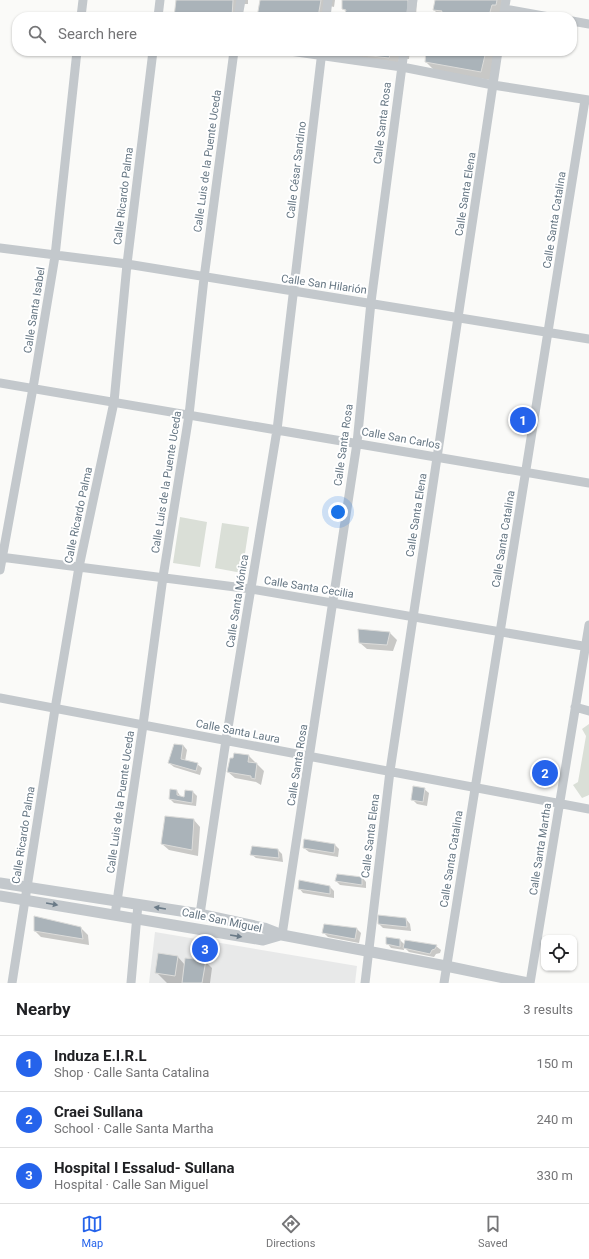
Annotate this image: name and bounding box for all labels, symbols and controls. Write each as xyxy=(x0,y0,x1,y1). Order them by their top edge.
search box xyxy=(12,12,577,56)
icon: search xyxy=(26,23,48,45)
text: Search here xyxy=(58,25,137,43)
street label: Calle Santa Rosa xyxy=(371,81,394,165)
street label: Calle Luis de la Puente Uceda xyxy=(191,89,224,233)
street label: Calle César Sandino xyxy=(284,121,309,219)
street label: Calle Ricardo Palma xyxy=(111,146,136,246)
street label: Calle Santa Elena xyxy=(452,151,479,237)
street label: Calle Santa Catalina xyxy=(540,171,569,270)
street label: Calle Santa Isabel xyxy=(21,266,48,354)
street label: Calle San Hilarión xyxy=(280,272,368,297)
street label: Calle Santa Rosa xyxy=(331,403,356,487)
pin: 1 xyxy=(510,405,536,435)
street label: Calle Luis de la Puente Uceda xyxy=(149,410,184,554)
street label: Calle San Carlos xyxy=(360,425,442,452)
street label: Calle Ricardo Palma xyxy=(62,466,95,565)
street label: Calle Santa Elena xyxy=(403,472,430,558)
street label: Calle Santa Catalina xyxy=(489,490,518,589)
your location xyxy=(328,502,348,522)
street label: Calle Santa Mónica xyxy=(224,553,251,649)
street label: Calle Santa Cecilia xyxy=(263,574,355,601)
street label: Calle Santa Laura xyxy=(195,717,281,746)
street label: Calle Santa Rosa xyxy=(285,723,310,807)
street label: Calle Luis de la Puente Uceda xyxy=(104,730,137,874)
pin: 2 xyxy=(532,758,558,788)
street label: Calle Ricardo Palma xyxy=(9,786,38,885)
street label: Calle Santa Elena xyxy=(359,793,382,879)
street label: Calle Santa Martha xyxy=(527,802,554,896)
street label: Calle Santa Catalina xyxy=(437,810,466,909)
one-way arrow xyxy=(46,902,58,908)
one-way arrow xyxy=(154,905,166,911)
street label: Calle San Miguel xyxy=(181,906,263,935)
one-way arrow xyxy=(229,933,242,939)
pin: 3 xyxy=(192,934,218,964)
map controls xyxy=(541,935,577,971)
button: locate xyxy=(541,935,577,971)
text: Nearby xyxy=(16,999,71,1019)
text: 3 results xyxy=(523,1002,573,1017)
text: Induza E.I.R.L xyxy=(54,1047,147,1065)
text: 1 xyxy=(25,1056,33,1071)
text: 150 m xyxy=(536,1056,573,1071)
text: Shop · Calle Santa Catalina xyxy=(54,1065,209,1080)
text: Craei Sullana xyxy=(54,1103,143,1121)
text: 2 xyxy=(25,1112,33,1127)
text: 240 m xyxy=(536,1112,573,1127)
text: School · Calle Santa Martha xyxy=(54,1121,214,1136)
text: Hospital I Essalud- Sullana xyxy=(54,1159,234,1177)
text: 3 xyxy=(25,1168,33,1183)
text: 330 m xyxy=(536,1168,573,1183)
text: Hospital · Calle San Miguel xyxy=(54,1177,208,1192)
tab: Map xyxy=(81,1213,103,1250)
tab: Directions xyxy=(266,1213,315,1250)
tab: Saved xyxy=(478,1213,508,1250)

